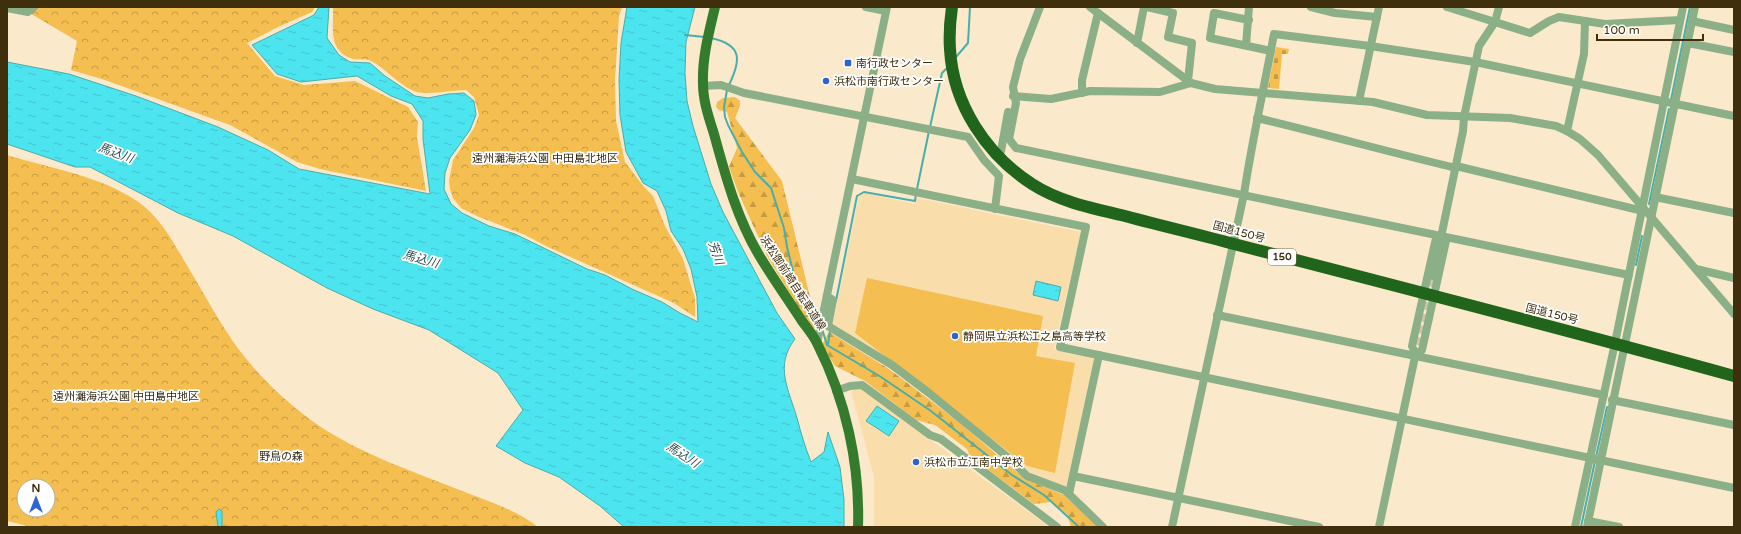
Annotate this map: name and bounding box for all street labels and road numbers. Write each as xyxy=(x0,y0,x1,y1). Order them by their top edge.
street label: 国道150号 xyxy=(1211,219,1267,245)
street label: 浜松御前崎自転車道線 xyxy=(758,233,828,333)
road number: 150 xyxy=(1268,249,1296,265)
street label: 国道150号 xyxy=(1524,301,1580,327)

